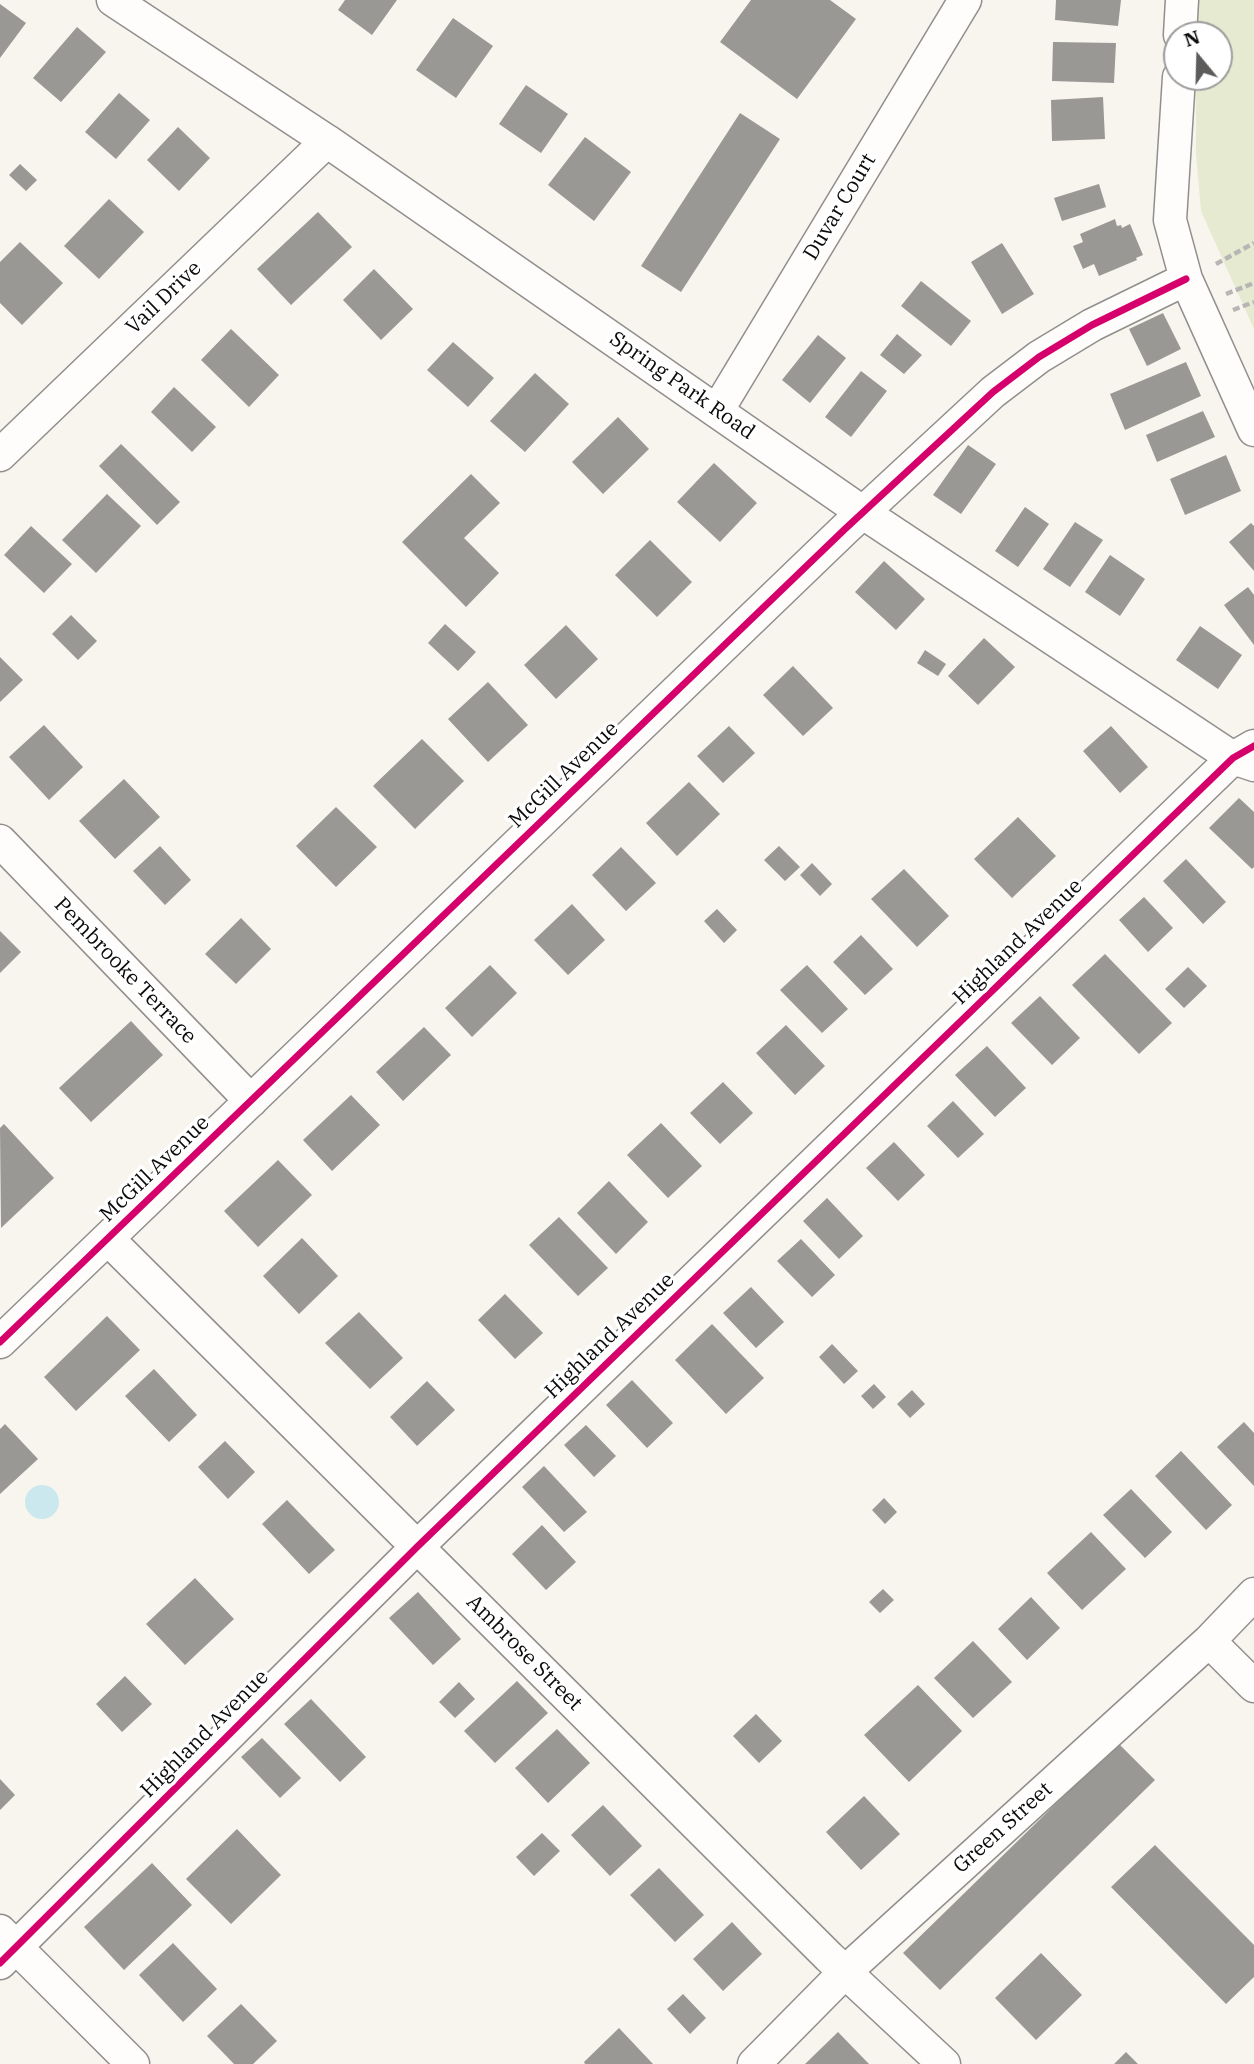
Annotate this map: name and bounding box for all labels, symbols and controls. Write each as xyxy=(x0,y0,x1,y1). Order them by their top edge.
north arrow xyxy=(1163,21,1233,91)
text: N xyxy=(1181,24,1203,52)
street label: Duvar Court xyxy=(798,149,882,265)
street label: Vail Drive xyxy=(121,256,207,340)
street label: Spring Park Road xyxy=(605,326,759,446)
street label: McGill Avenue xyxy=(504,717,624,833)
street label: Highland Avenue xyxy=(948,874,1088,1010)
street label: Pembrooke Terrace xyxy=(49,893,201,1049)
street label: McGill Avenue xyxy=(95,1111,215,1227)
street label: Highland Avenue xyxy=(540,1268,680,1404)
street label: Ambrose Street xyxy=(461,1590,587,1716)
street label: Highland Avenue xyxy=(136,1665,274,1803)
street label: Green Street xyxy=(948,1777,1058,1879)

